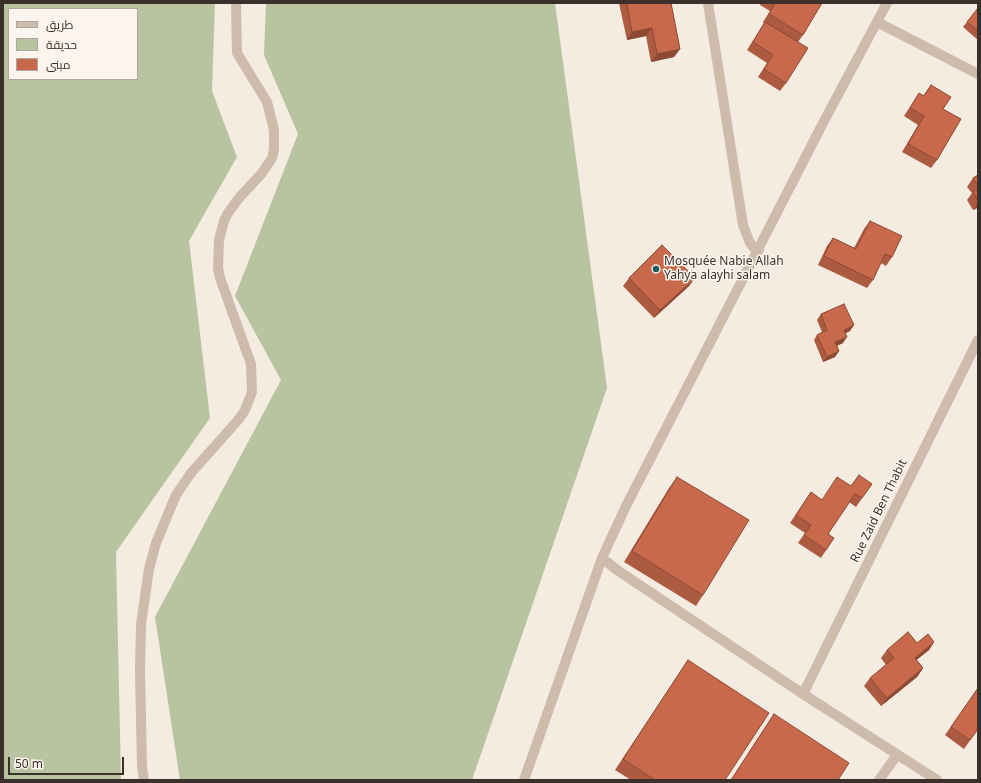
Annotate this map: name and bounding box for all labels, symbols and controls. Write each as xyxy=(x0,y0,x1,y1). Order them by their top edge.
legend xyxy=(8,8,138,80)
text: طريق xyxy=(46,16,73,33)
text: حديقة xyxy=(46,36,77,53)
text: مبنى xyxy=(46,56,71,73)
place label: Mosquée Nabie Allah Yahya alayhi salam xyxy=(664,255,784,283)
marker: Mosquée Nabie Allah Yahya alayhi salam xyxy=(651,264,661,274)
street label: Rue Zaid Ben Thabit xyxy=(848,457,910,565)
scale bar xyxy=(10,749,126,775)
text: 50 m xyxy=(15,755,43,772)

